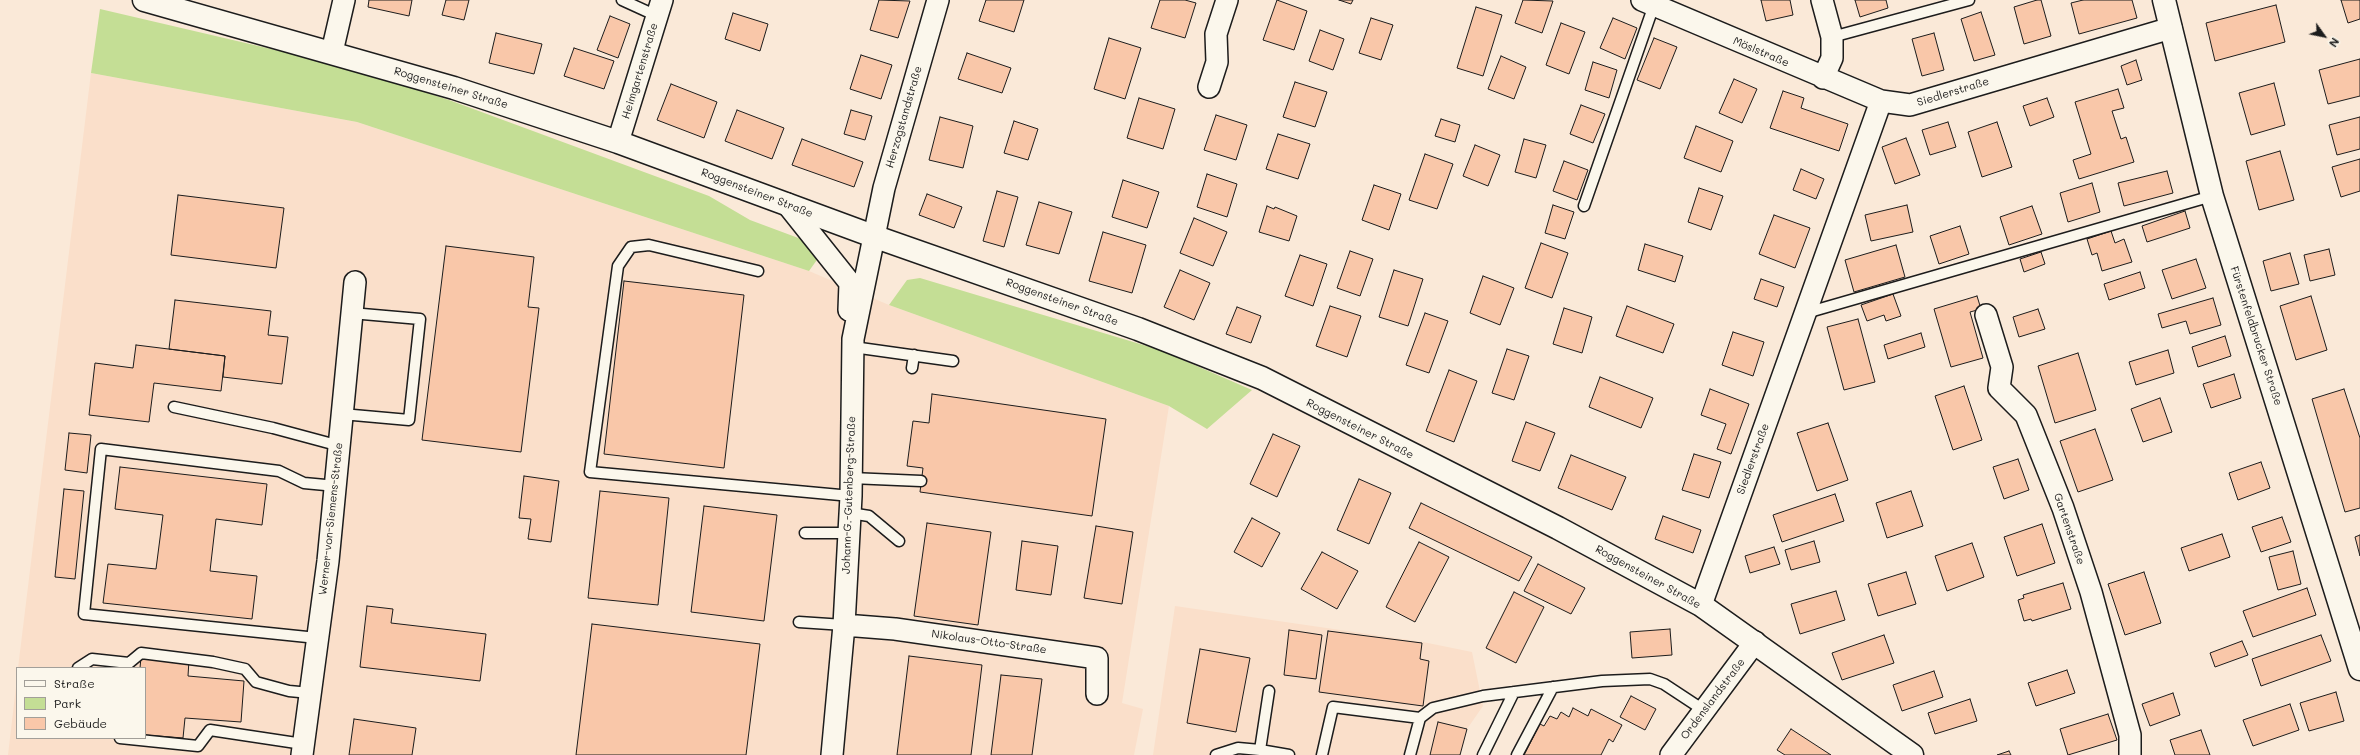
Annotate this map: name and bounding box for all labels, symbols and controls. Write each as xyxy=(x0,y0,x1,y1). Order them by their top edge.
north arrow xyxy=(2304,16,2344,56)
street label: Heimgartenstraße xyxy=(619,21,661,121)
street label: Möslstraße xyxy=(1731,34,1791,70)
text: N xyxy=(2326,35,2343,50)
street label: Roggensteiner Straße xyxy=(392,64,510,112)
street label: Herzogstandstraße xyxy=(883,64,925,170)
street label: Siedlerstraße xyxy=(1915,75,1991,109)
street label: Roggensteiner Straße xyxy=(699,166,815,220)
street label: Fürstenfeldbrucker Straße xyxy=(2227,265,2285,407)
street label: Roggensteiner Straße xyxy=(1004,275,1120,329)
street label: Roggensteiner Straße xyxy=(1304,396,1416,462)
street label: Johann-G.-Gutenberg-Straße xyxy=(840,416,858,574)
street label: Siedlerstraße xyxy=(1734,422,1772,496)
street label: Werner-von-Siemens-Straße xyxy=(316,442,346,596)
street label: Gartenstraße xyxy=(2051,492,2087,566)
street label: Roggensteiner Straße xyxy=(1593,542,1703,612)
street label: Nikolaus-Otto-Straße xyxy=(931,627,1047,657)
street label: Ordenslandstraße xyxy=(1678,656,1748,742)
legend xyxy=(16,667,146,739)
text: Straße xyxy=(54,675,95,691)
text: Park xyxy=(54,695,81,711)
text: Gebäude xyxy=(54,715,107,731)

